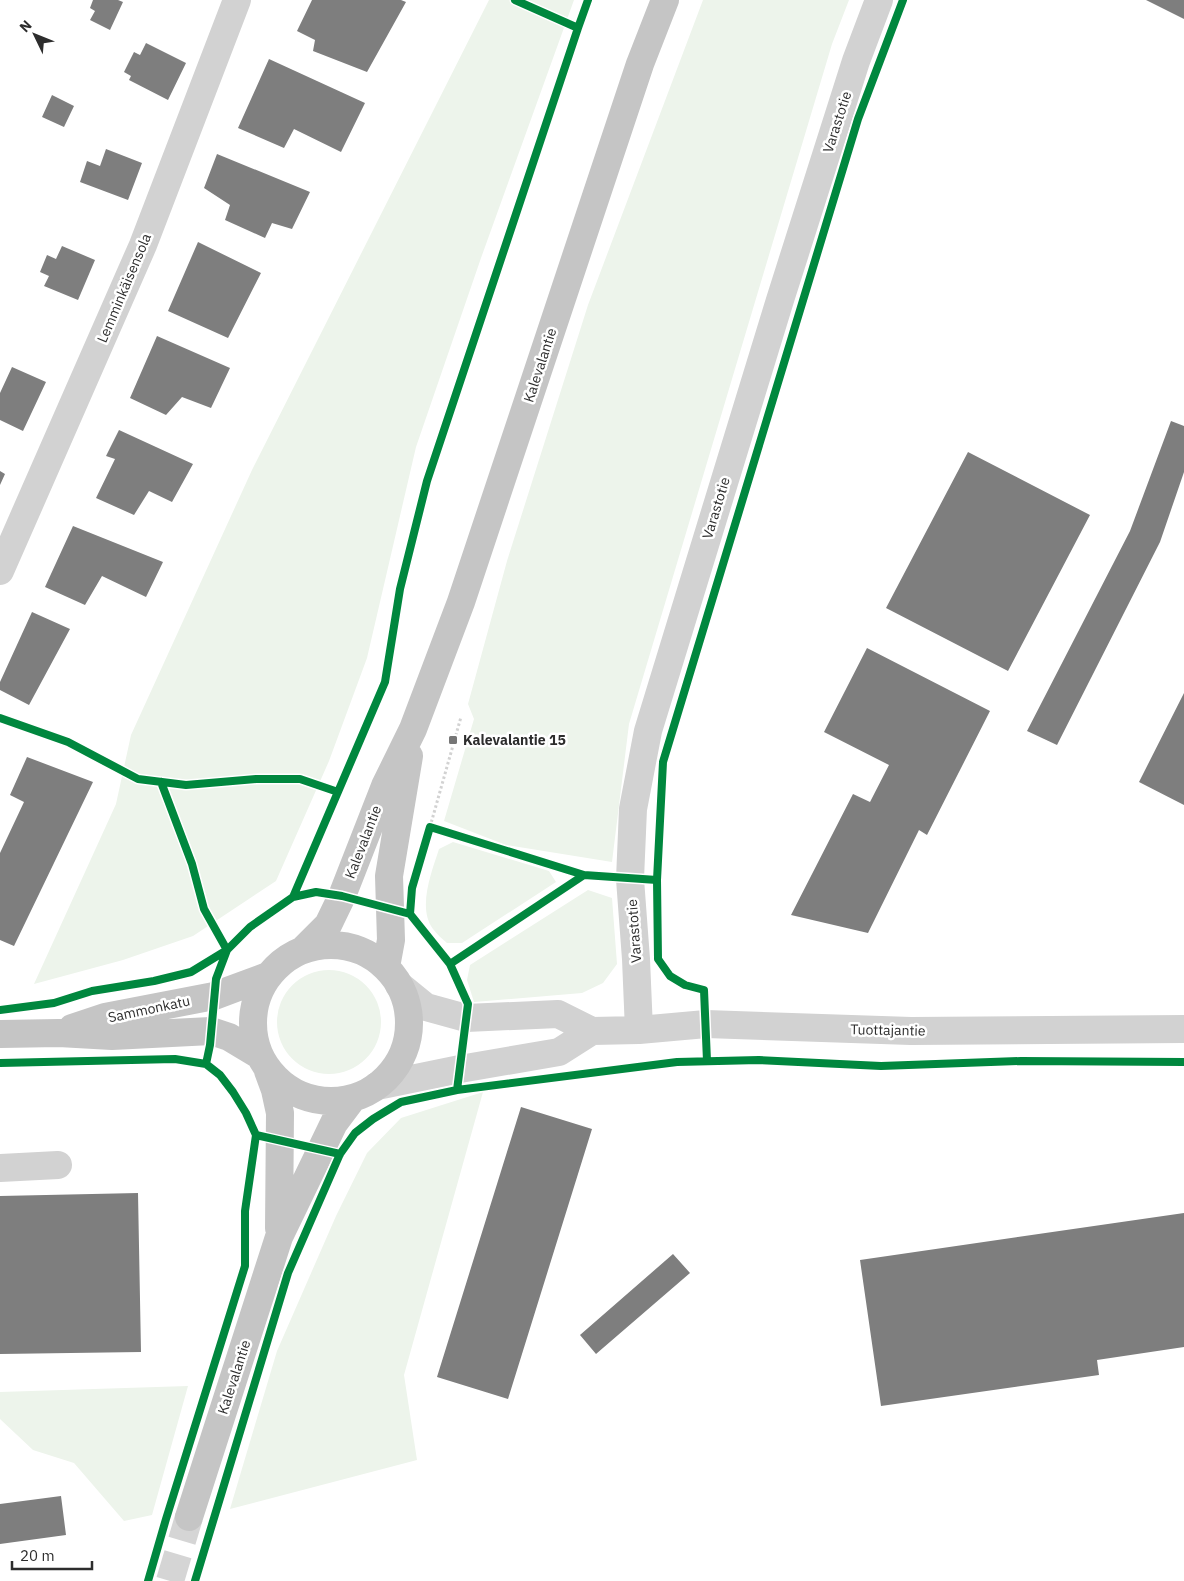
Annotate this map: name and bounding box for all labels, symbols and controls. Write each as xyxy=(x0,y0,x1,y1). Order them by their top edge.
north arrow xyxy=(10,10,60,60)
text: N xyxy=(15,16,36,36)
street label: Varastotie xyxy=(819,89,855,155)
street label: Lemminkäisensola xyxy=(93,230,155,345)
street label: Kalevalantie xyxy=(520,325,561,404)
street label: Varastotie xyxy=(698,475,734,541)
place label: Kalevalantie 15 xyxy=(463,731,566,749)
marker: Kalevalantie 15 xyxy=(447,734,459,746)
street label: Kalevalantie xyxy=(341,802,385,881)
street label: Varastotie xyxy=(623,898,645,963)
street label: Sammonkatu xyxy=(106,992,192,1026)
street label: Tuottajantie xyxy=(850,1020,926,1040)
street label: Kalevalantie xyxy=(214,1337,255,1416)
scale bar xyxy=(12,1538,92,1570)
text: 20 m xyxy=(20,1546,55,1565)

